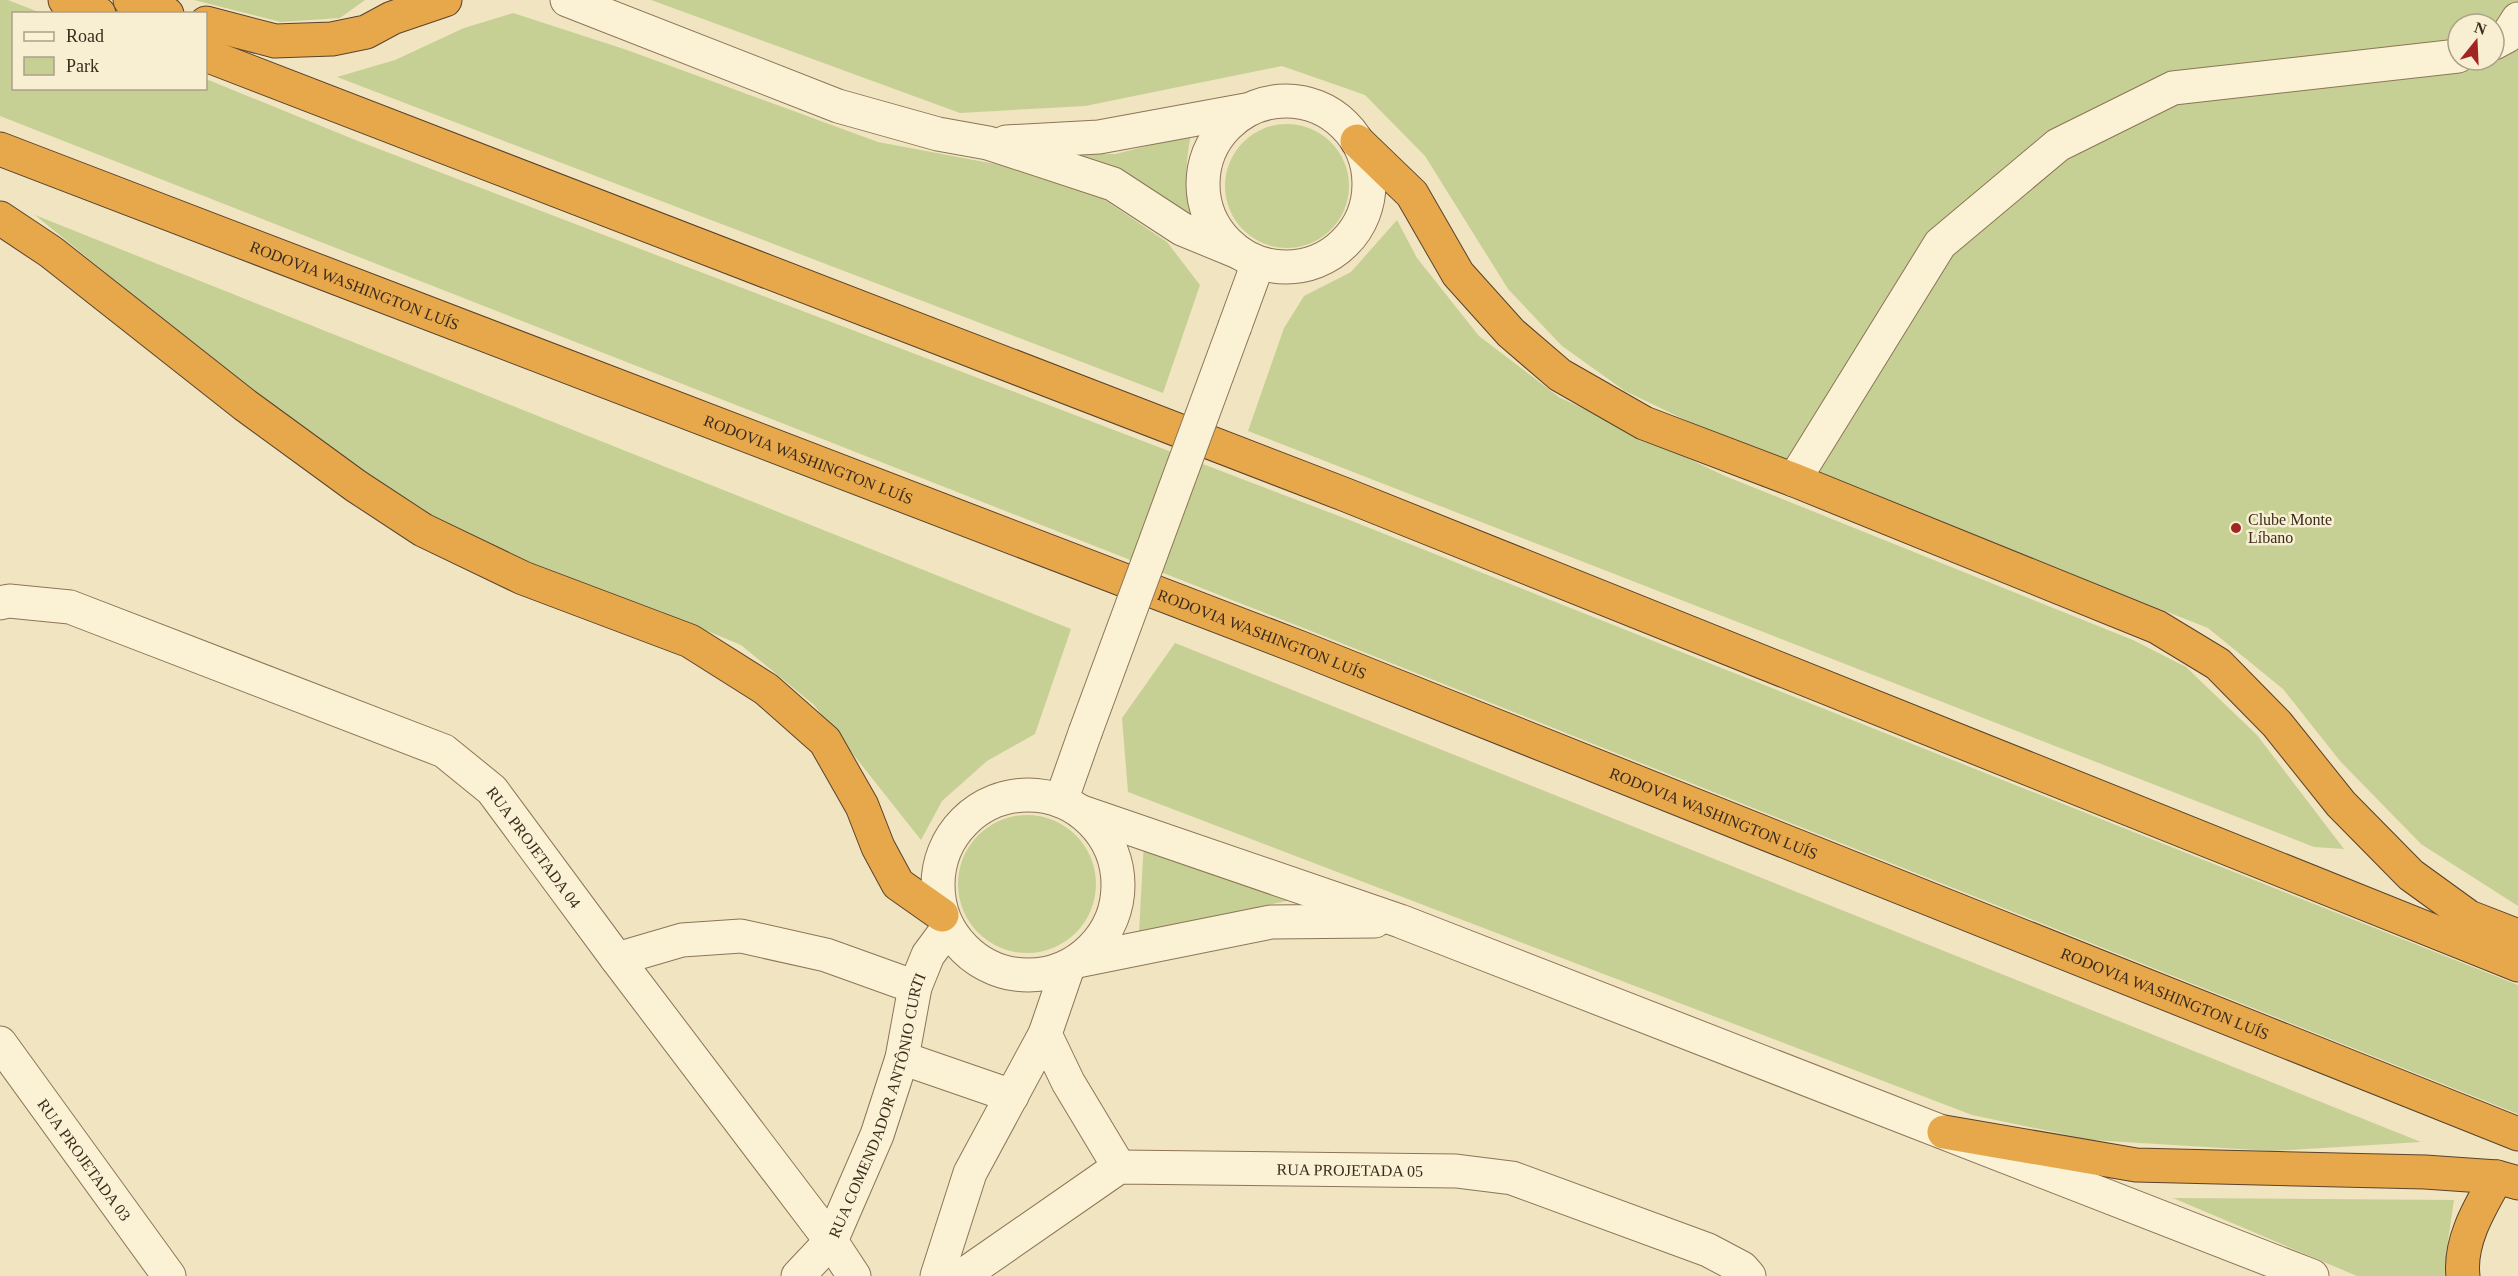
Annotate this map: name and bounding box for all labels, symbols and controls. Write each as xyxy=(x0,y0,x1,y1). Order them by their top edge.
legend xyxy=(12,12,207,90)
north arrow xyxy=(2446,12,2506,72)
text: N xyxy=(2472,18,2489,38)
text: Road xyxy=(66,26,104,46)
text: Park xyxy=(66,56,99,76)
street label: RODOVIA WASHINGTON LUÍS xyxy=(248,238,462,333)
street label: RODOVIA WASHINGTON LUÍS xyxy=(701,412,915,507)
place label: Clube Monte Líbano xyxy=(2248,511,2332,546)
marker: Clube Monte Líbano xyxy=(2229,521,2243,535)
street label: RODOVIA WASHINGTON LUÍS xyxy=(1155,586,1369,682)
street label: RODOVIA WASHINGTON LUÍS xyxy=(1607,764,1820,863)
street label: RUA PROJETADA 04 xyxy=(483,783,584,911)
street label: RODOVIA WASHINGTON LUÍS xyxy=(2059,944,2272,1043)
street label: RUA COMENDADOR ANTÔNIO CURTI xyxy=(825,970,929,1240)
street label: RUA PROJETADA 03 xyxy=(34,1096,134,1224)
street label: RUA PROJETADA 05 xyxy=(1277,1161,1423,1180)

